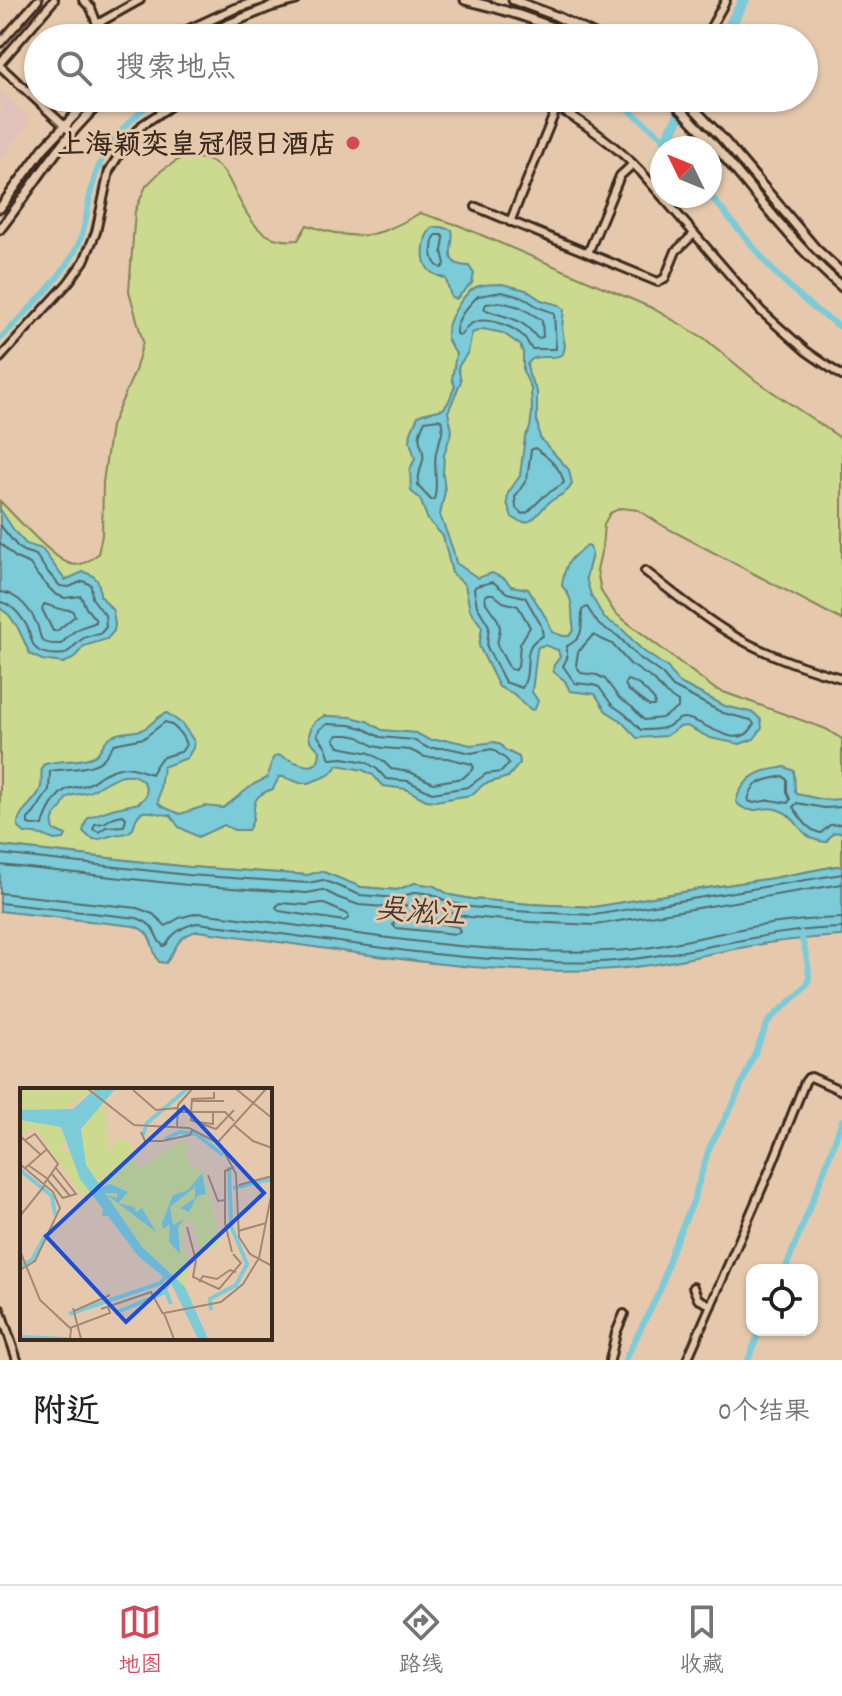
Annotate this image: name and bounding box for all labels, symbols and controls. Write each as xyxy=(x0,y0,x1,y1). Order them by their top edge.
search box xyxy=(24,24,818,112)
icon: search xyxy=(52,46,96,90)
text: 搜索地点 xyxy=(116,49,236,92)
place label: 上海颖奕皇冠假日酒店 xyxy=(57,128,337,168)
marker: 上海颖奕皇冠假日酒店 xyxy=(344,134,362,152)
north arrow xyxy=(650,136,722,208)
water label: 吴淞江 xyxy=(374,890,469,941)
inset map xyxy=(20,1088,272,1340)
map controls xyxy=(746,1264,818,1336)
button: locate xyxy=(746,1264,818,1336)
text: 附近 xyxy=(32,1390,100,1439)
text: 0个结果 xyxy=(718,1395,810,1432)
tab: 地图 xyxy=(118,1600,162,1682)
tab: 路线 xyxy=(399,1600,443,1682)
tab: 收藏 xyxy=(680,1600,724,1682)

